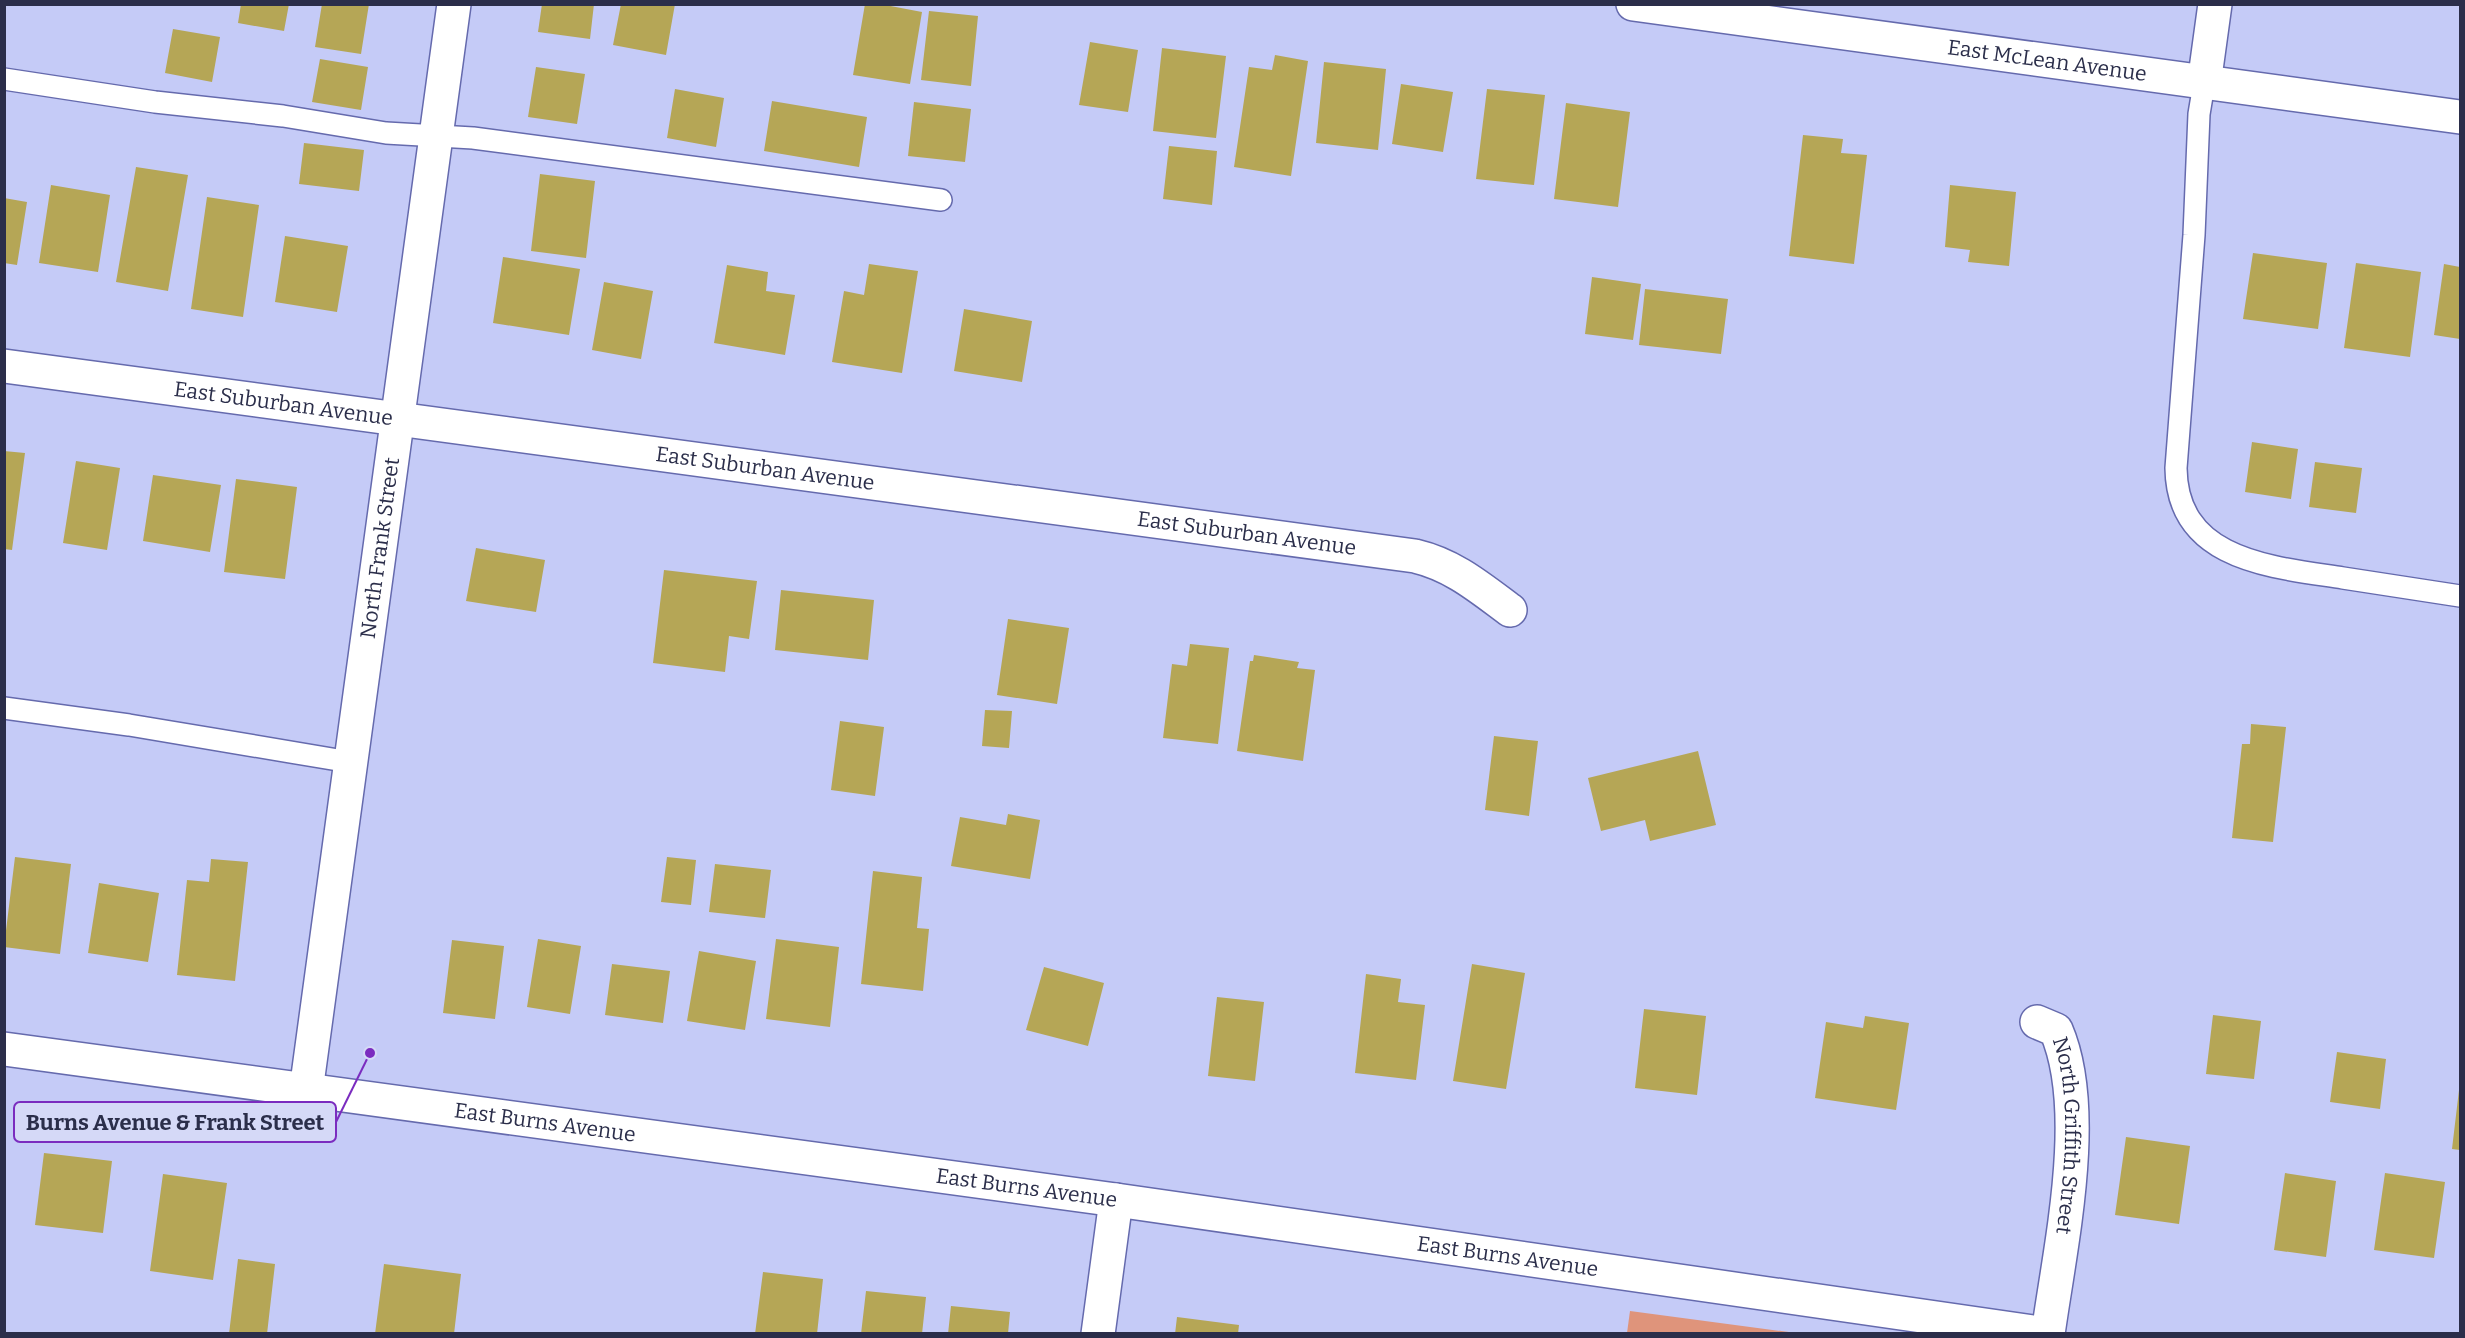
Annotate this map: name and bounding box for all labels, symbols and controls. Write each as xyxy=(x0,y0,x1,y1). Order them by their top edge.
street label: East McLean Avenue xyxy=(1946,34,2148,87)
street label: East Suburban Avenue xyxy=(173,376,394,431)
street label: East Suburban Avenue xyxy=(654,441,876,496)
street label: North Frank Street xyxy=(355,455,405,640)
street label: East Suburban Avenue xyxy=(1136,506,1358,561)
street label: North Griffith Street xyxy=(2047,1034,2085,1237)
street label: East Burns Avenue xyxy=(453,1097,637,1148)
callout: Burns Avenue & Frank Street xyxy=(14,1102,336,1142)
text: Burns Avenue & Frank Street xyxy=(26,1109,325,1136)
street label: East Burns Avenue xyxy=(934,1163,1119,1213)
street label: East Burns Avenue xyxy=(1415,1231,1600,1282)

